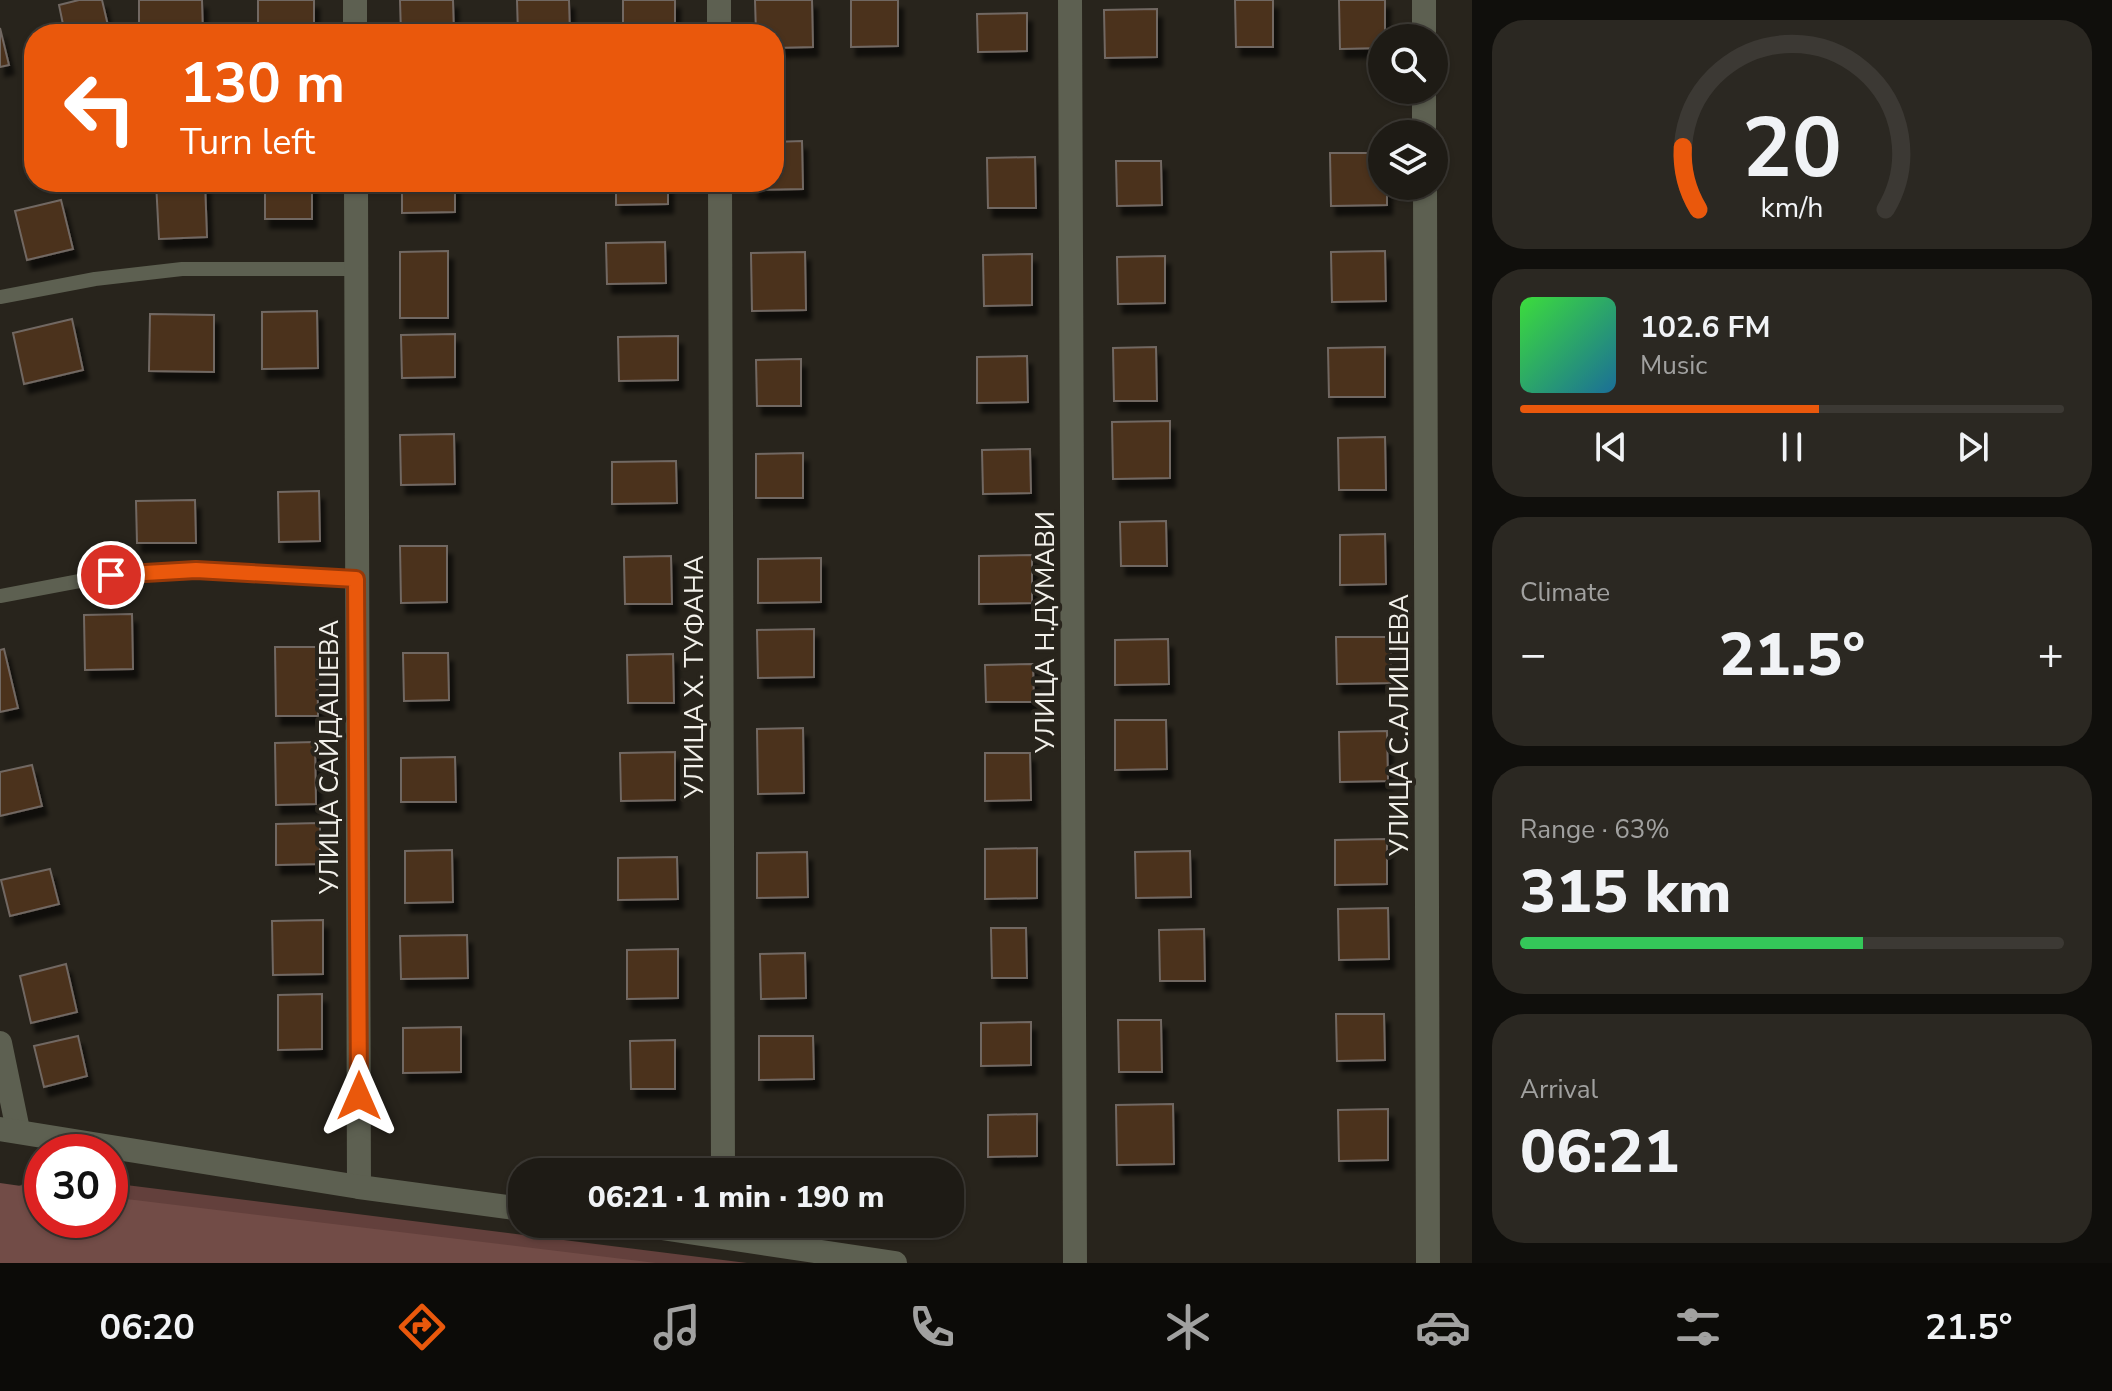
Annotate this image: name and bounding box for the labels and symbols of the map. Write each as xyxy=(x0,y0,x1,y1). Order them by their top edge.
street label: УЛИЦА Н.ДУМАВИ xyxy=(1028,511,1063,754)
pin xyxy=(77,541,145,609)
street label: УЛИЦА Х. ТУФАНА xyxy=(677,555,712,800)
street label: УЛИЦА С.АЛИШЕВА xyxy=(1382,594,1417,857)
street label: УЛИЦА САЙДАШЕВА xyxy=(312,620,347,895)
position arrow xyxy=(317,1054,401,1138)
speed limit sign: 30 xyxy=(24,1134,128,1238)

